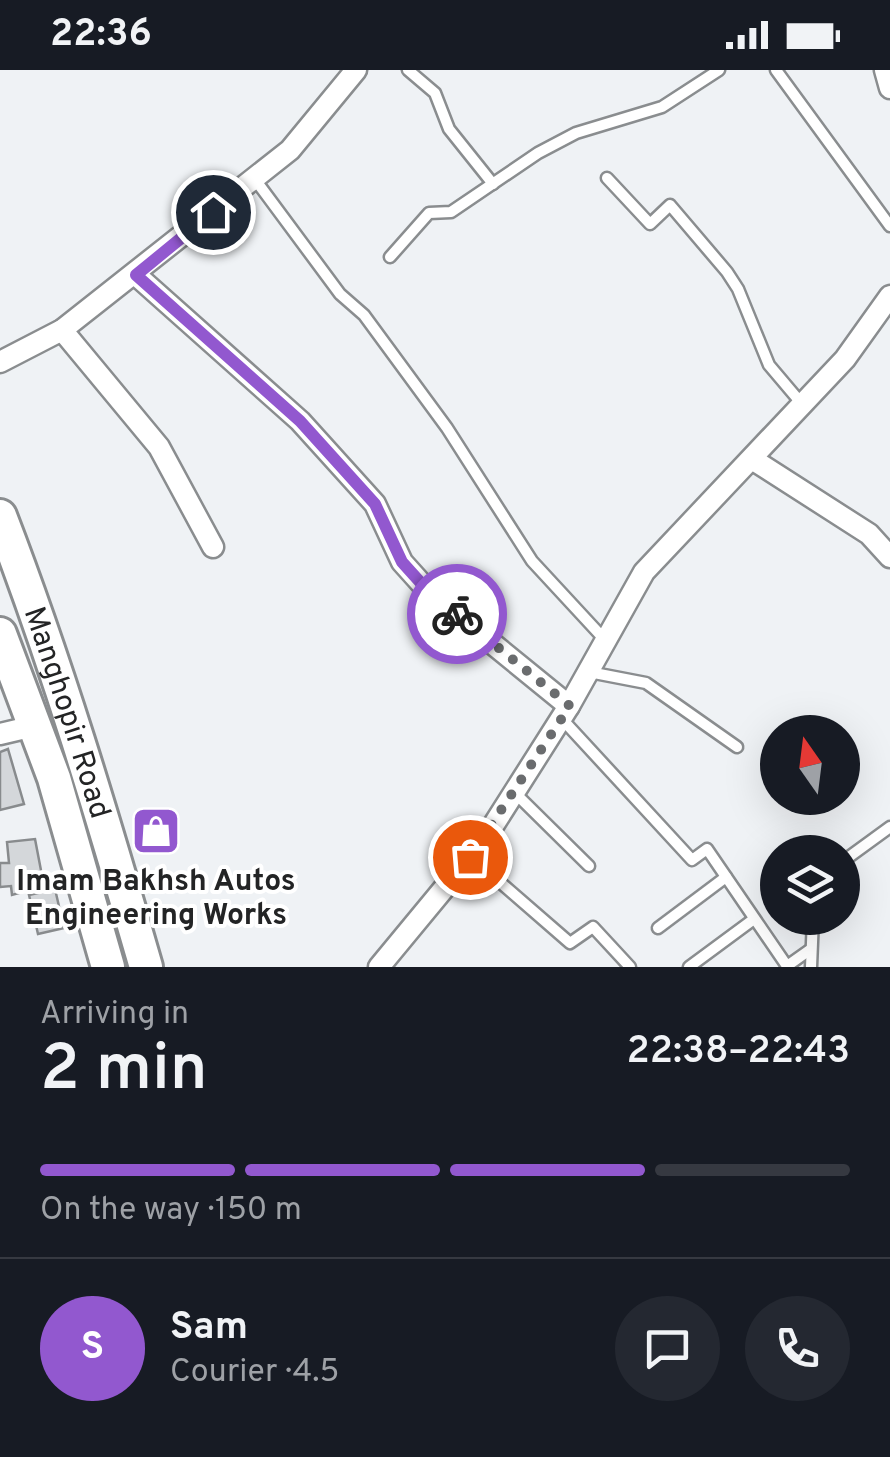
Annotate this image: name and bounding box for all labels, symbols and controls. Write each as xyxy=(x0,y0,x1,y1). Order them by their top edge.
text: 22:36 xyxy=(50,11,152,60)
pin xyxy=(171,170,256,255)
icon: home xyxy=(186,185,241,240)
courier xyxy=(407,564,507,664)
icon: bike xyxy=(430,587,485,642)
street label: Manghopir Road xyxy=(14,603,117,823)
north arrow xyxy=(760,715,860,815)
map controls xyxy=(760,715,860,935)
shop icon: Imam Bakhsh Autos Engineering Works xyxy=(130,805,182,857)
pin xyxy=(428,815,513,900)
icon: bag xyxy=(443,830,498,885)
button: layers xyxy=(760,835,860,935)
place label: Imam Bakhsh Autos Engineering Works xyxy=(16,864,296,935)
text: Arriving in xyxy=(40,995,189,1035)
text: 22:38–22:43 xyxy=(627,1028,850,1077)
text: 2 min xyxy=(40,1031,208,1113)
text: On the way · 150 m xyxy=(40,1191,302,1231)
button: chat xyxy=(615,1296,720,1401)
button: phone xyxy=(745,1296,850,1401)
text: Sam xyxy=(170,1304,248,1353)
text: S xyxy=(81,1324,104,1373)
text: Courier · 4.5 xyxy=(170,1353,339,1393)

